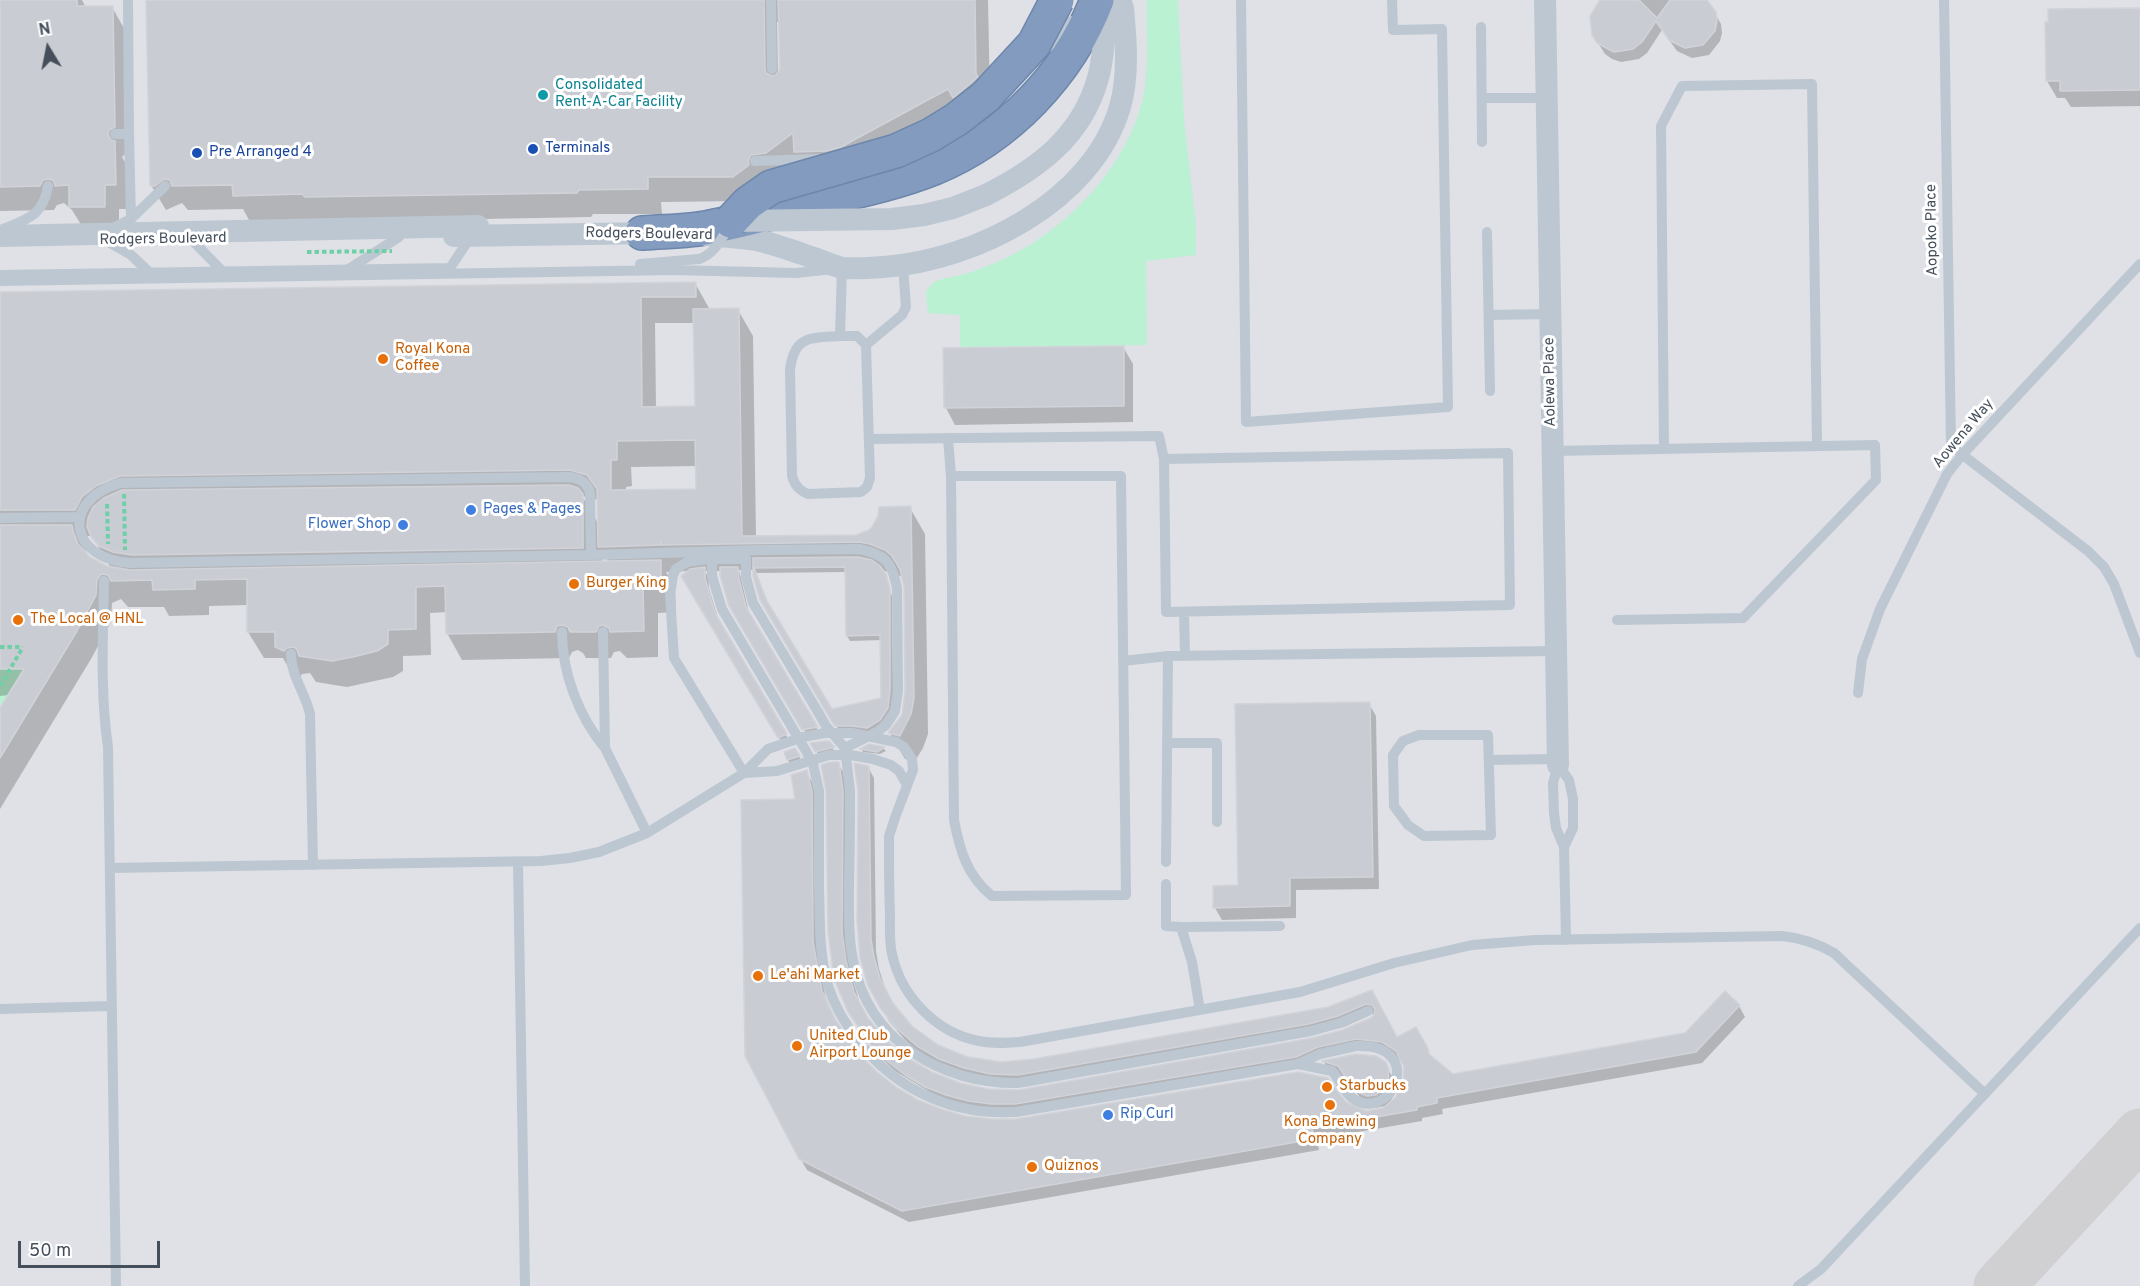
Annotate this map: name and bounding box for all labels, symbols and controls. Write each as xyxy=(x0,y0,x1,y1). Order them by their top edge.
north arrow xyxy=(18,18,78,78)
text: N xyxy=(37,19,52,41)
place label: Consolidated Rent-A-Car Facility xyxy=(555,77,683,112)
marker: Consolidated Rent-A-Car Facility xyxy=(536,88,550,102)
place label: Terminals xyxy=(545,140,610,158)
marker: Terminals xyxy=(526,142,540,156)
place label: Pre Arranged 4 xyxy=(209,144,312,162)
marker: Pre Arranged 4 xyxy=(190,146,204,160)
street label: Aopoko Place xyxy=(1923,184,1943,276)
street label: Rodgers Boulevard xyxy=(585,225,713,245)
street label: Rodgers Boulevard xyxy=(99,230,227,250)
street label: Aolewa Place xyxy=(1541,337,1561,427)
place label: Royal Kona Coffee xyxy=(395,341,470,376)
marker: Royal Kona Coffee xyxy=(376,352,390,366)
street label: Aowena Way xyxy=(1930,396,1998,472)
place label: Pages & Pages xyxy=(483,501,581,519)
marker: Pages & Pages xyxy=(464,503,478,517)
place label: Flower Shop xyxy=(308,516,391,534)
marker: Flower Shop xyxy=(396,518,410,532)
place label: Burger King xyxy=(586,575,667,593)
marker: Burger King xyxy=(567,577,581,591)
place label: The Local @ HNL xyxy=(30,611,144,629)
marker: The Local @ HNL xyxy=(11,613,25,627)
place label: Le'ahi Market xyxy=(770,967,860,985)
marker: Le'ahi Market xyxy=(751,969,765,983)
place label: United Club Airport Lounge xyxy=(809,1028,911,1063)
marker: United Club Airport Lounge xyxy=(790,1039,804,1053)
place label: Starbucks xyxy=(1339,1078,1406,1096)
marker: Starbucks xyxy=(1320,1080,1334,1094)
marker: Kona Brewing Company xyxy=(1323,1098,1337,1112)
place label: Rip Curl xyxy=(1120,1106,1174,1124)
marker: Rip Curl xyxy=(1101,1108,1115,1122)
place label: Kona Brewing Company xyxy=(1284,1114,1376,1149)
place label: Quiznos xyxy=(1044,1158,1099,1176)
marker: Quiznos xyxy=(1025,1160,1039,1174)
scale bar xyxy=(21,1229,164,1267)
text: 50 m xyxy=(29,1240,71,1263)

